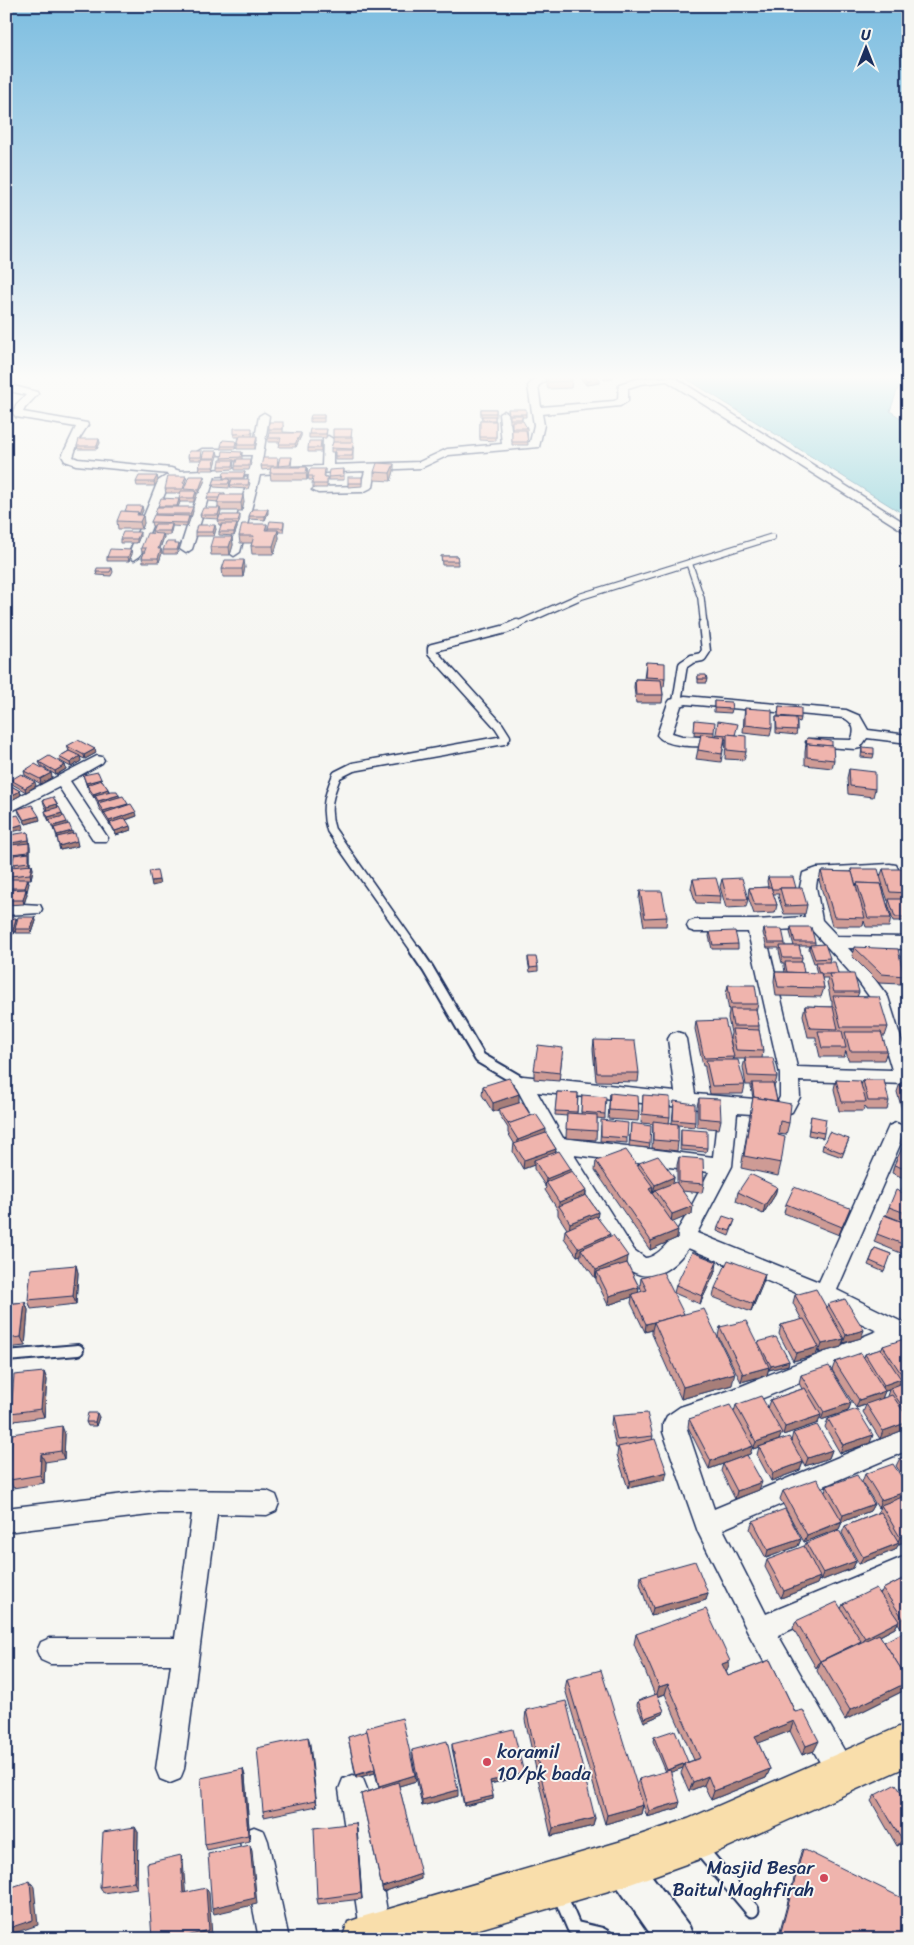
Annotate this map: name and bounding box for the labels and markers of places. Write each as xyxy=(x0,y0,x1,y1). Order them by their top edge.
place label: koramil 10/pk bada xyxy=(497,1735,591,1790)
marker: koramil 10/pk bada xyxy=(481,1756,493,1768)
place label: Masjid Besar Baitul Maghfirah xyxy=(672,1851,815,1906)
marker: Masjid Besar Baitul Maghfirah xyxy=(818,1872,830,1884)

